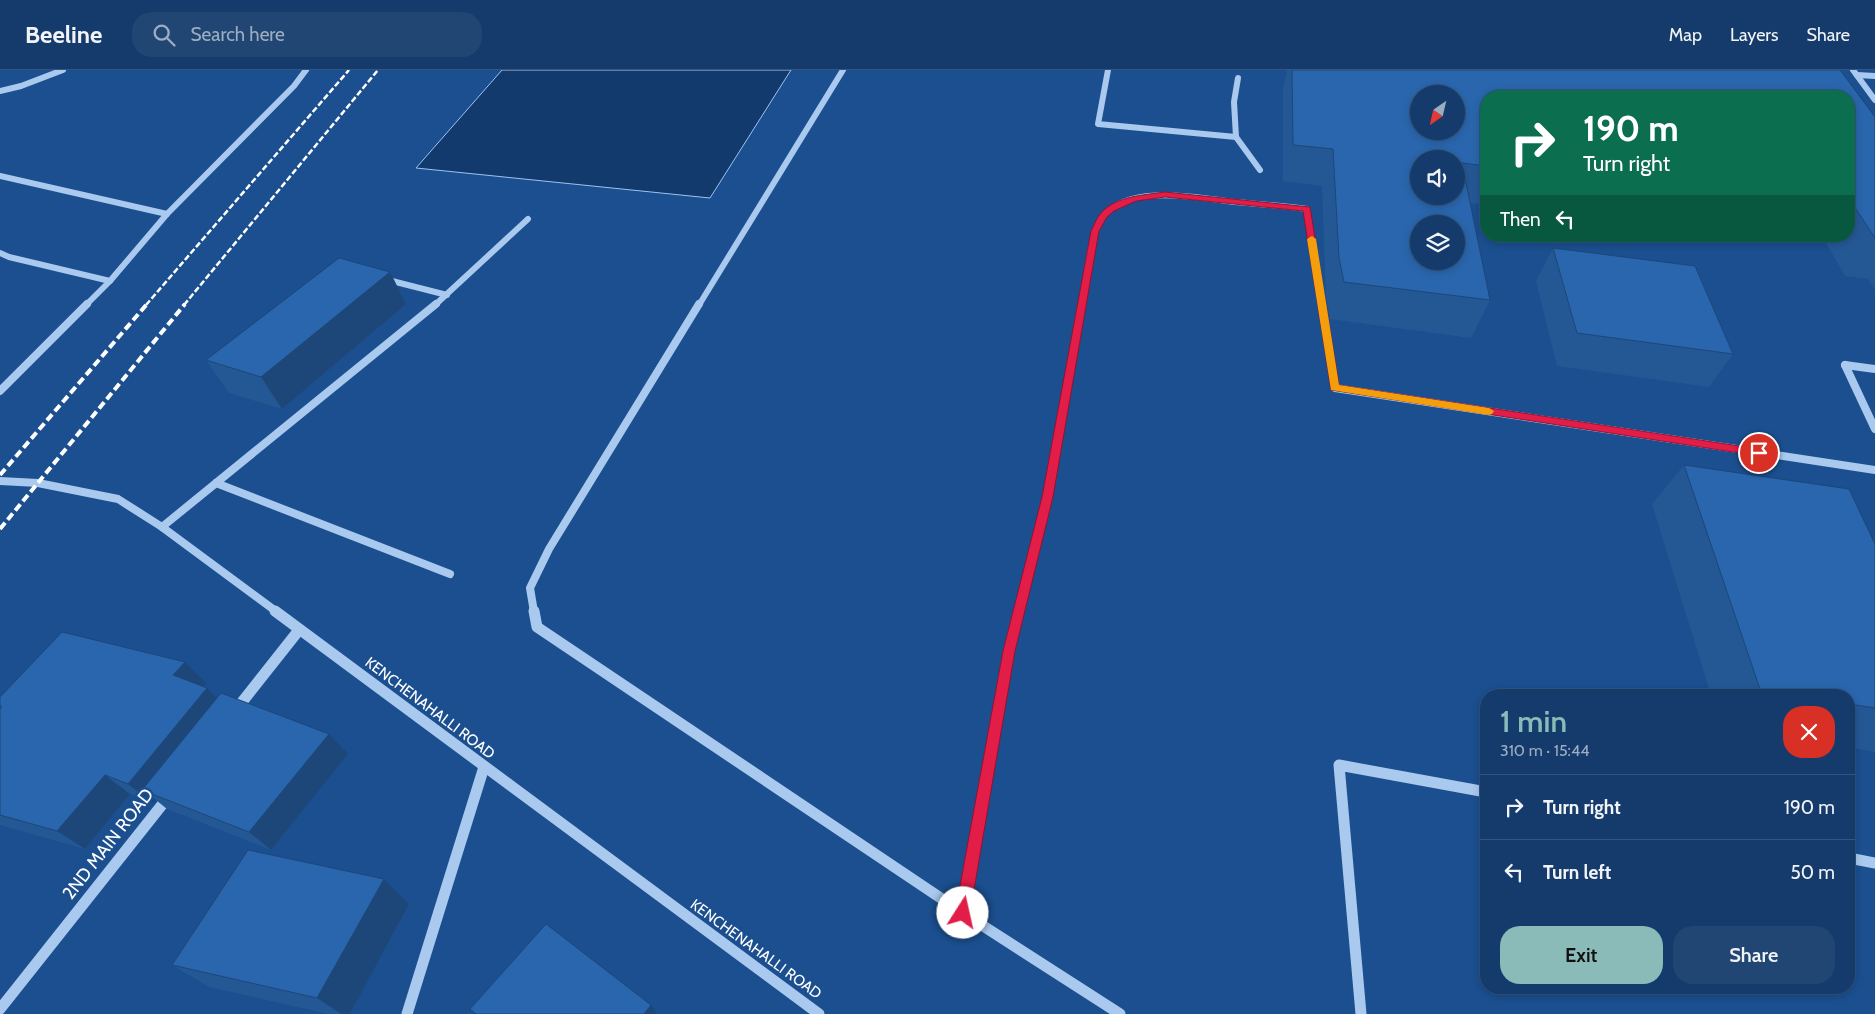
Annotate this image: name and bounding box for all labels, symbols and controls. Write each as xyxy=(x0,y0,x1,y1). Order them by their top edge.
search box xyxy=(132,12,482,57)
text: Beeline xyxy=(25,20,102,49)
icon: search xyxy=(150,21,178,49)
text: Search here xyxy=(190,23,285,46)
text: Map xyxy=(1669,24,1702,46)
text: Layers xyxy=(1730,24,1779,46)
text: Share xyxy=(1807,24,1850,46)
north arrow xyxy=(1410,85,1465,140)
map controls xyxy=(1410,85,1465,270)
text: 190 m xyxy=(1583,107,1679,150)
icon: right xyxy=(1500,110,1565,175)
button: sound xyxy=(1410,150,1465,205)
text: Turn right xyxy=(1583,150,1670,177)
icon: left xyxy=(1551,205,1579,233)
text: Then xyxy=(1500,208,1541,231)
button: layers xyxy=(1410,215,1465,270)
pin xyxy=(1738,432,1780,474)
icon: arrive xyxy=(1745,439,1773,467)
street label: KENCHENAHALLI ROAD xyxy=(362,653,499,763)
text: 1 min xyxy=(1500,703,1567,740)
button: close xyxy=(1783,706,1835,758)
text: 310 m · 15:44 xyxy=(1500,741,1589,760)
street label: 2ND MAIN ROAD xyxy=(58,784,158,904)
icon: right xyxy=(1500,793,1528,821)
text: Turn right xyxy=(1543,796,1621,819)
text: 190 m xyxy=(1784,796,1835,819)
icon: left xyxy=(1500,858,1528,886)
text: Turn left xyxy=(1543,861,1611,884)
text: 50 m xyxy=(1791,861,1835,884)
position arrow xyxy=(936,886,988,938)
street label: KENCHENAHALLI ROAD xyxy=(687,895,825,1003)
button: Exit xyxy=(1500,926,1663,984)
button: Share xyxy=(1673,926,1835,984)

